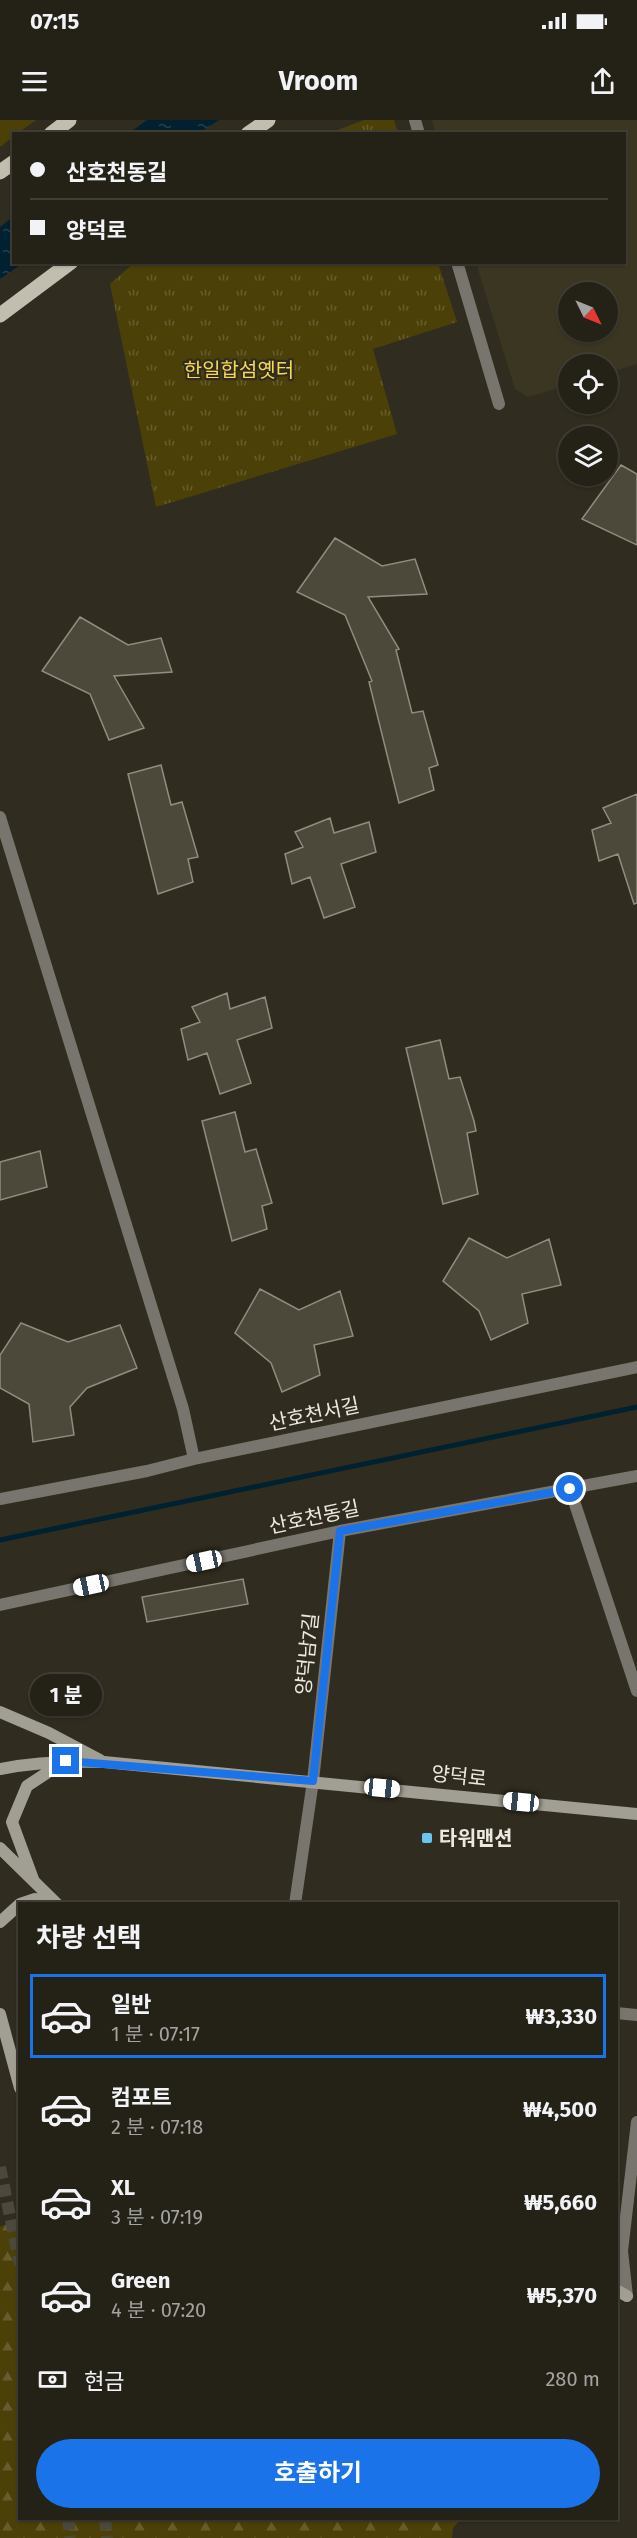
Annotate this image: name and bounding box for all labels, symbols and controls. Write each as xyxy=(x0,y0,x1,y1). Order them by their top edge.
text: 07:15 xyxy=(30,8,79,35)
icon: menu xyxy=(18,65,51,98)
text: Vroom xyxy=(279,65,358,97)
icon: share xyxy=(586,65,619,98)
text: 산호천동길 xyxy=(66,159,167,186)
text: 양덕로 xyxy=(66,217,127,244)
north arrow xyxy=(558,282,618,342)
map controls xyxy=(558,282,618,486)
button: locate xyxy=(558,354,618,414)
park label: 한일합섬옛터 xyxy=(184,358,294,382)
button: layers xyxy=(558,426,618,486)
street label: 산호천서길 xyxy=(267,1393,361,1435)
route start xyxy=(556,1475,583,1502)
street label: 산호천동길 xyxy=(267,1496,361,1538)
car xyxy=(185,1548,223,1574)
car xyxy=(72,1572,110,1598)
street label: 양덕남7길 xyxy=(291,1612,323,1696)
callout: 1 분 xyxy=(30,1674,102,1716)
text: 1 분 xyxy=(50,1683,82,1707)
route end xyxy=(52,1747,79,1774)
street label: 양덕로 xyxy=(430,1761,488,1791)
car xyxy=(363,1777,401,1799)
car xyxy=(502,1791,540,1813)
place label: 타워맨션 xyxy=(439,1826,513,1850)
marker: 타워맨션 xyxy=(420,1831,434,1845)
text: 차량 선택 xyxy=(36,1922,142,1954)
icon: car xyxy=(39,1989,93,2043)
text: 일반 xyxy=(111,1991,151,2018)
text: ₩3,330 xyxy=(526,2003,597,2030)
text: 1 분 · 07:17 xyxy=(111,2022,200,2046)
icon: car xyxy=(39,2082,93,2136)
text: 컴포트 xyxy=(111,2084,172,2111)
text: ₩4,500 xyxy=(523,2096,597,2123)
text: 2 분 · 07:18 xyxy=(111,2115,203,2139)
text: XL xyxy=(111,2174,135,2201)
icon: car xyxy=(39,2175,93,2229)
text: ₩5,660 xyxy=(524,2189,597,2216)
text: 3 분 · 07:19 xyxy=(111,2205,203,2229)
text: Green xyxy=(111,2267,170,2294)
icon: car xyxy=(39,2268,93,2322)
text: ₩5,370 xyxy=(527,2282,597,2309)
text: 4 분 · 07:20 xyxy=(111,2298,206,2322)
icon: cash xyxy=(36,2363,69,2396)
text: 280 m xyxy=(545,2367,600,2391)
text: 현금 xyxy=(84,2368,124,2395)
button: 호출하기 xyxy=(36,2439,600,2508)

